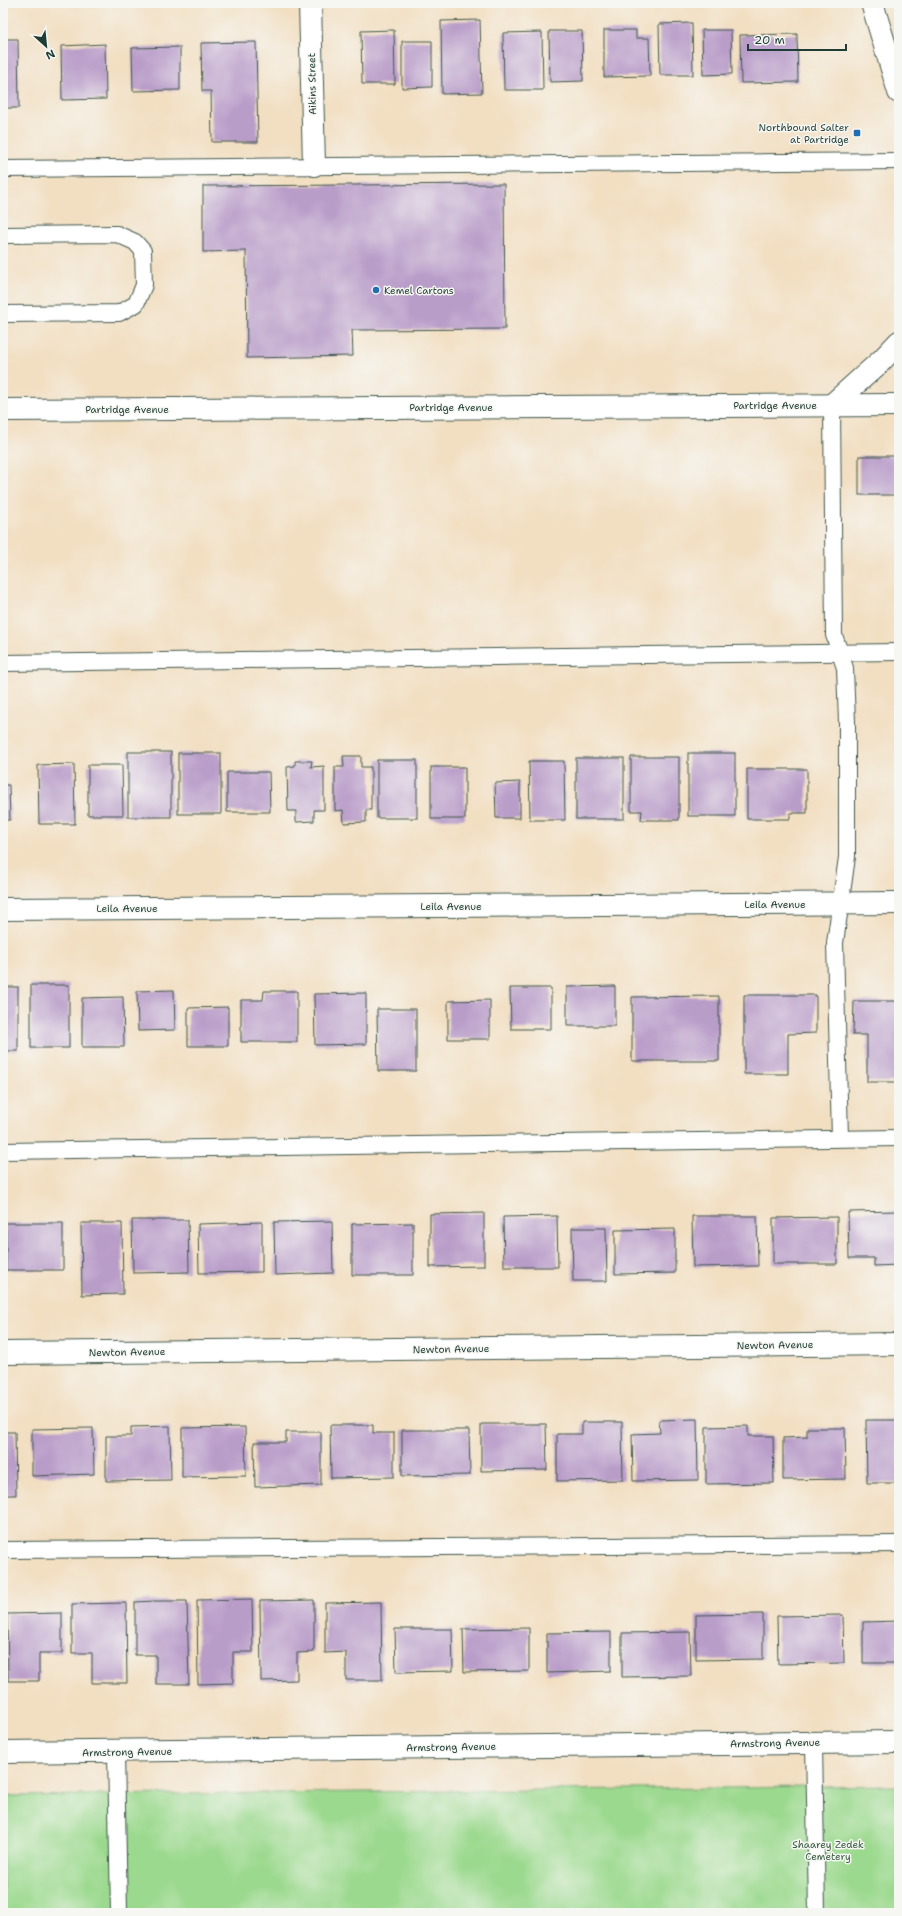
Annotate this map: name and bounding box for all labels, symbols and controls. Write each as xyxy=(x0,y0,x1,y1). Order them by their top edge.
north arrow xyxy=(26,26,66,66)
scale bar xyxy=(748,26,846,52)
text: 20 m xyxy=(754,32,785,48)
text: N xyxy=(43,46,58,63)
street label: Aikins Street xyxy=(305,53,319,115)
place label: Northbound Salter at Partridge xyxy=(758,121,849,146)
marker: Northbound Salter at Partridge xyxy=(852,128,862,138)
place label: Kemel Cartons xyxy=(384,284,454,297)
marker: Kemel Cartons xyxy=(371,285,381,295)
street label: Partridge Avenue xyxy=(733,399,817,412)
street label: Partridge Avenue xyxy=(409,401,493,414)
street label: Partridge Avenue xyxy=(85,403,169,416)
street label: Leila Avenue xyxy=(744,898,806,911)
street label: Leila Avenue xyxy=(420,900,482,913)
street label: Leila Avenue xyxy=(96,902,158,915)
street label: Newton Avenue xyxy=(737,1338,814,1352)
street label: Newton Avenue xyxy=(413,1342,490,1356)
street label: Newton Avenue xyxy=(89,1345,166,1359)
street label: Armstrong Avenue xyxy=(730,1736,821,1750)
street label: Armstrong Avenue xyxy=(406,1740,497,1754)
street label: Armstrong Avenue xyxy=(82,1745,173,1759)
park label: Shaarey Zedek Cemetery xyxy=(792,1838,864,1863)

